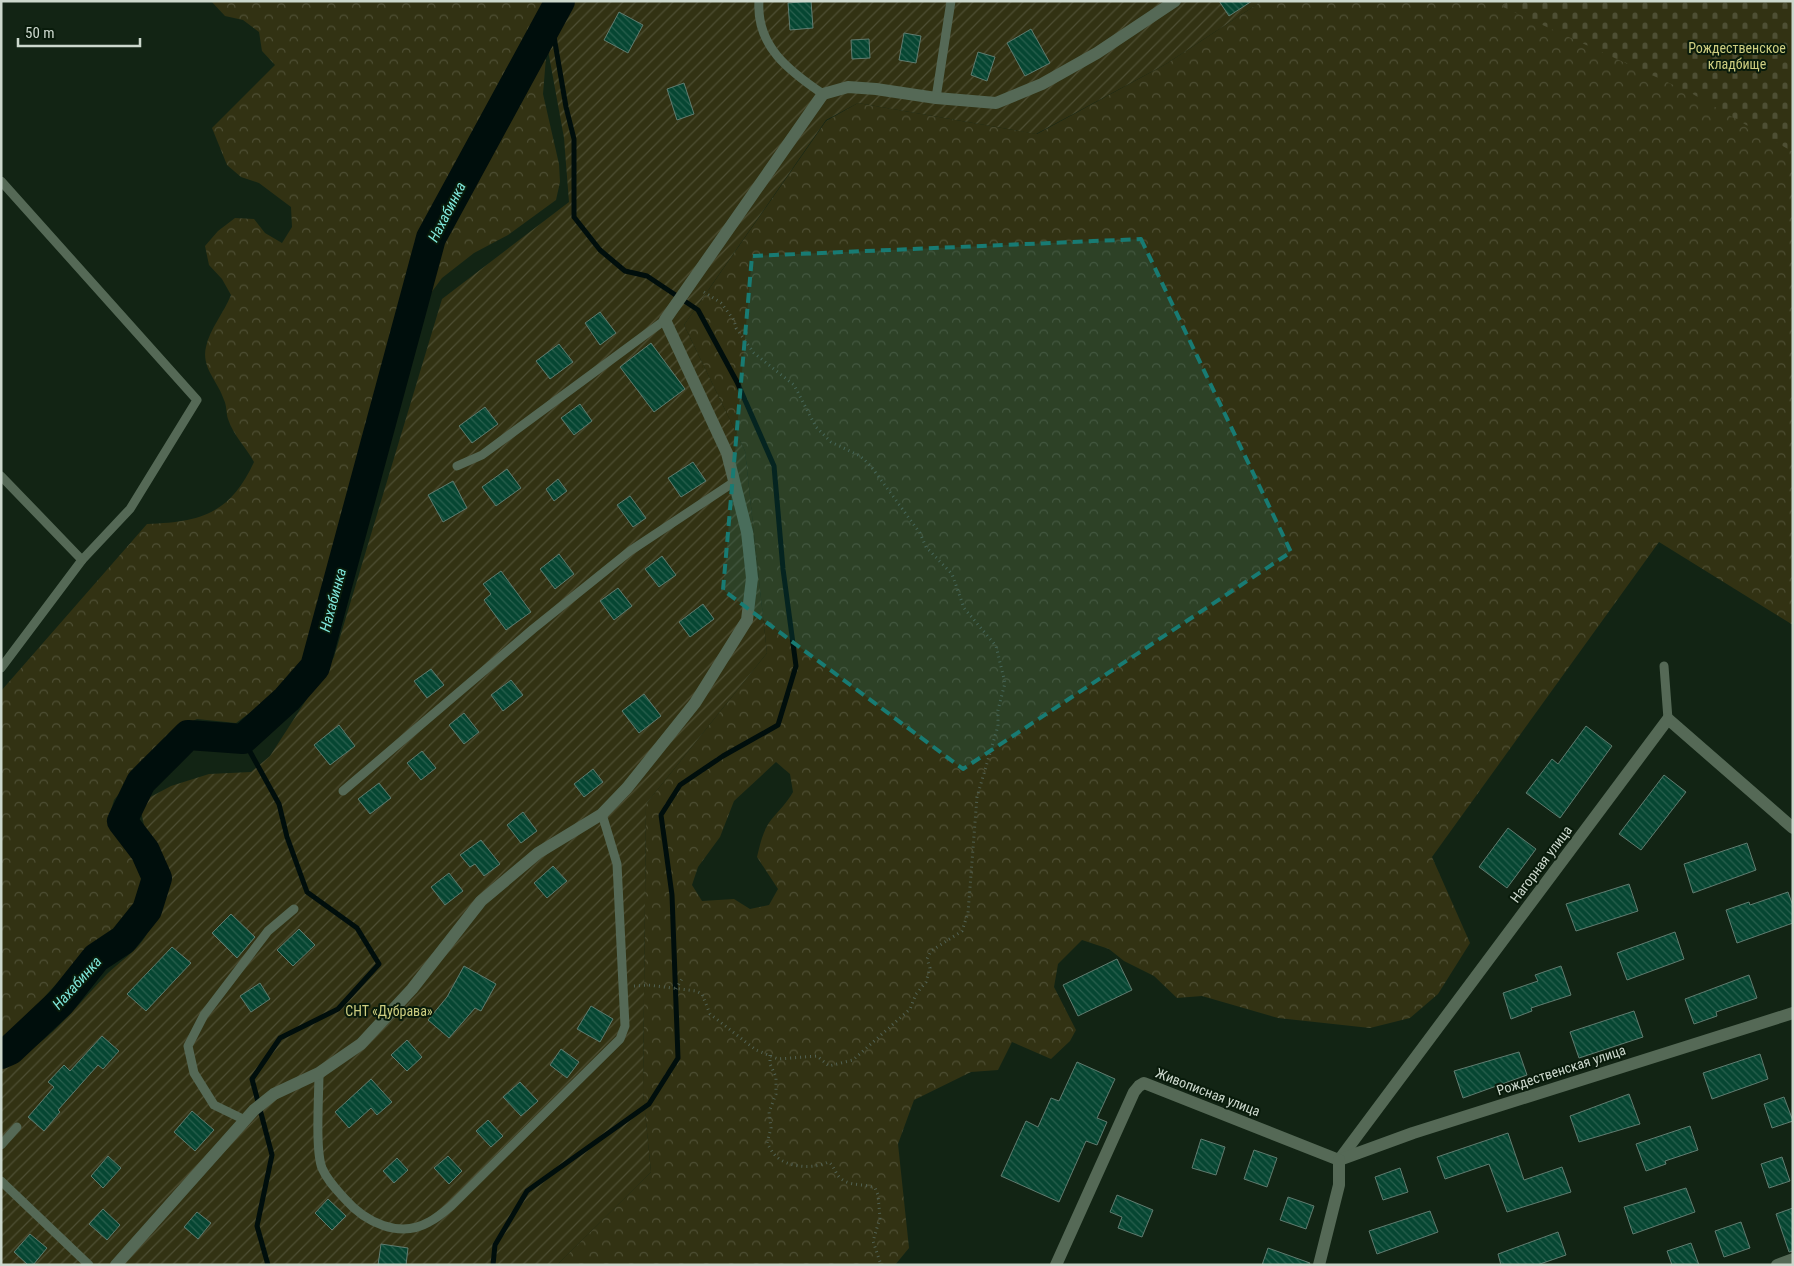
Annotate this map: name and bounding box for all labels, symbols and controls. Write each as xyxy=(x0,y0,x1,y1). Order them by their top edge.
scale bar xyxy=(18,15,140,47)
text: 50 m xyxy=(25,24,55,42)
park label: Рождественское кладбище xyxy=(1688,40,1786,72)
water label: Нахабинка xyxy=(424,179,470,245)
water label: Нахабинка xyxy=(316,566,350,634)
street label: Нагорная улица xyxy=(1507,822,1575,906)
water label: Нахабинка xyxy=(49,953,105,1013)
park label: СНТ «Дубрава» xyxy=(345,1003,433,1019)
street label: Рождественская улица xyxy=(1494,1042,1628,1098)
street label: Живописная улица xyxy=(1153,1065,1263,1119)

